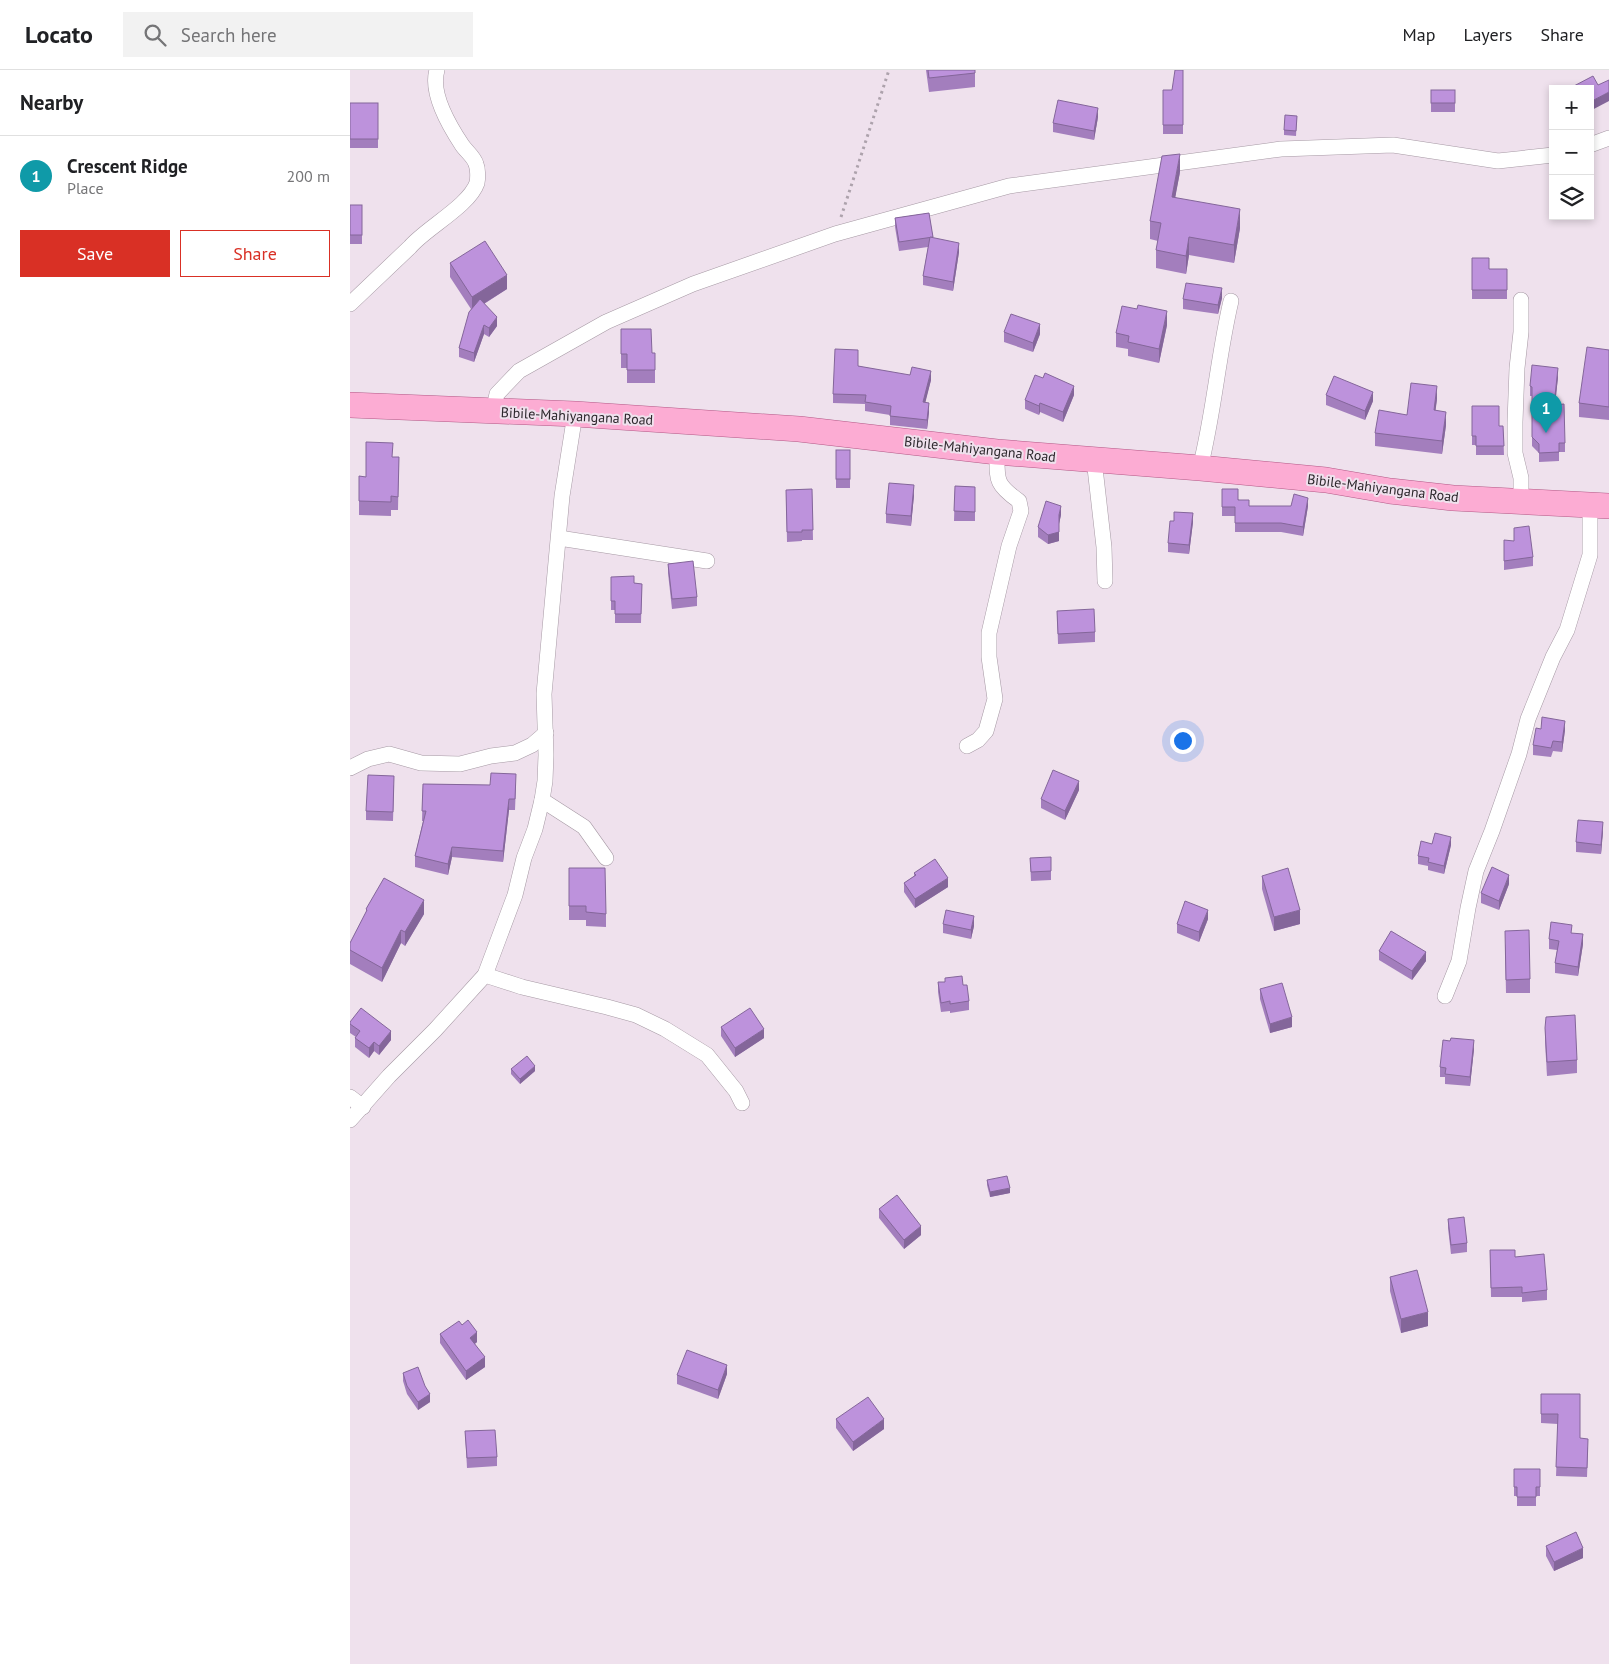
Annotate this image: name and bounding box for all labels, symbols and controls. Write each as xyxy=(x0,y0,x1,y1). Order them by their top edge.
search box xyxy=(123,12,473,57)
text: Locato xyxy=(25,19,93,50)
icon: search xyxy=(141,21,169,49)
text: Search here xyxy=(181,23,277,47)
text: Map xyxy=(1403,23,1435,46)
text: Layers xyxy=(1463,23,1512,46)
text: Share xyxy=(1540,23,1584,46)
map controls xyxy=(1549,85,1594,220)
button: + xyxy=(1549,85,1594,130)
text: Nearby xyxy=(20,89,83,116)
button: − xyxy=(1549,130,1594,175)
text: Crescent Ridge xyxy=(67,154,188,178)
text: 1 xyxy=(31,166,41,186)
text: 200 m xyxy=(287,166,330,186)
button: layers xyxy=(1549,175,1594,220)
text: Place xyxy=(67,178,104,198)
button: Save xyxy=(20,230,170,277)
button: Share xyxy=(180,230,330,277)
pin: 1 xyxy=(1530,392,1562,433)
street label: Bibile-Mahiyangana Road xyxy=(500,403,654,429)
street label: Bibile-Mahiyangana Road xyxy=(903,432,1057,466)
street label: Bibile-Mahiyangana Road xyxy=(1306,470,1460,506)
your location xyxy=(1170,728,1196,754)

